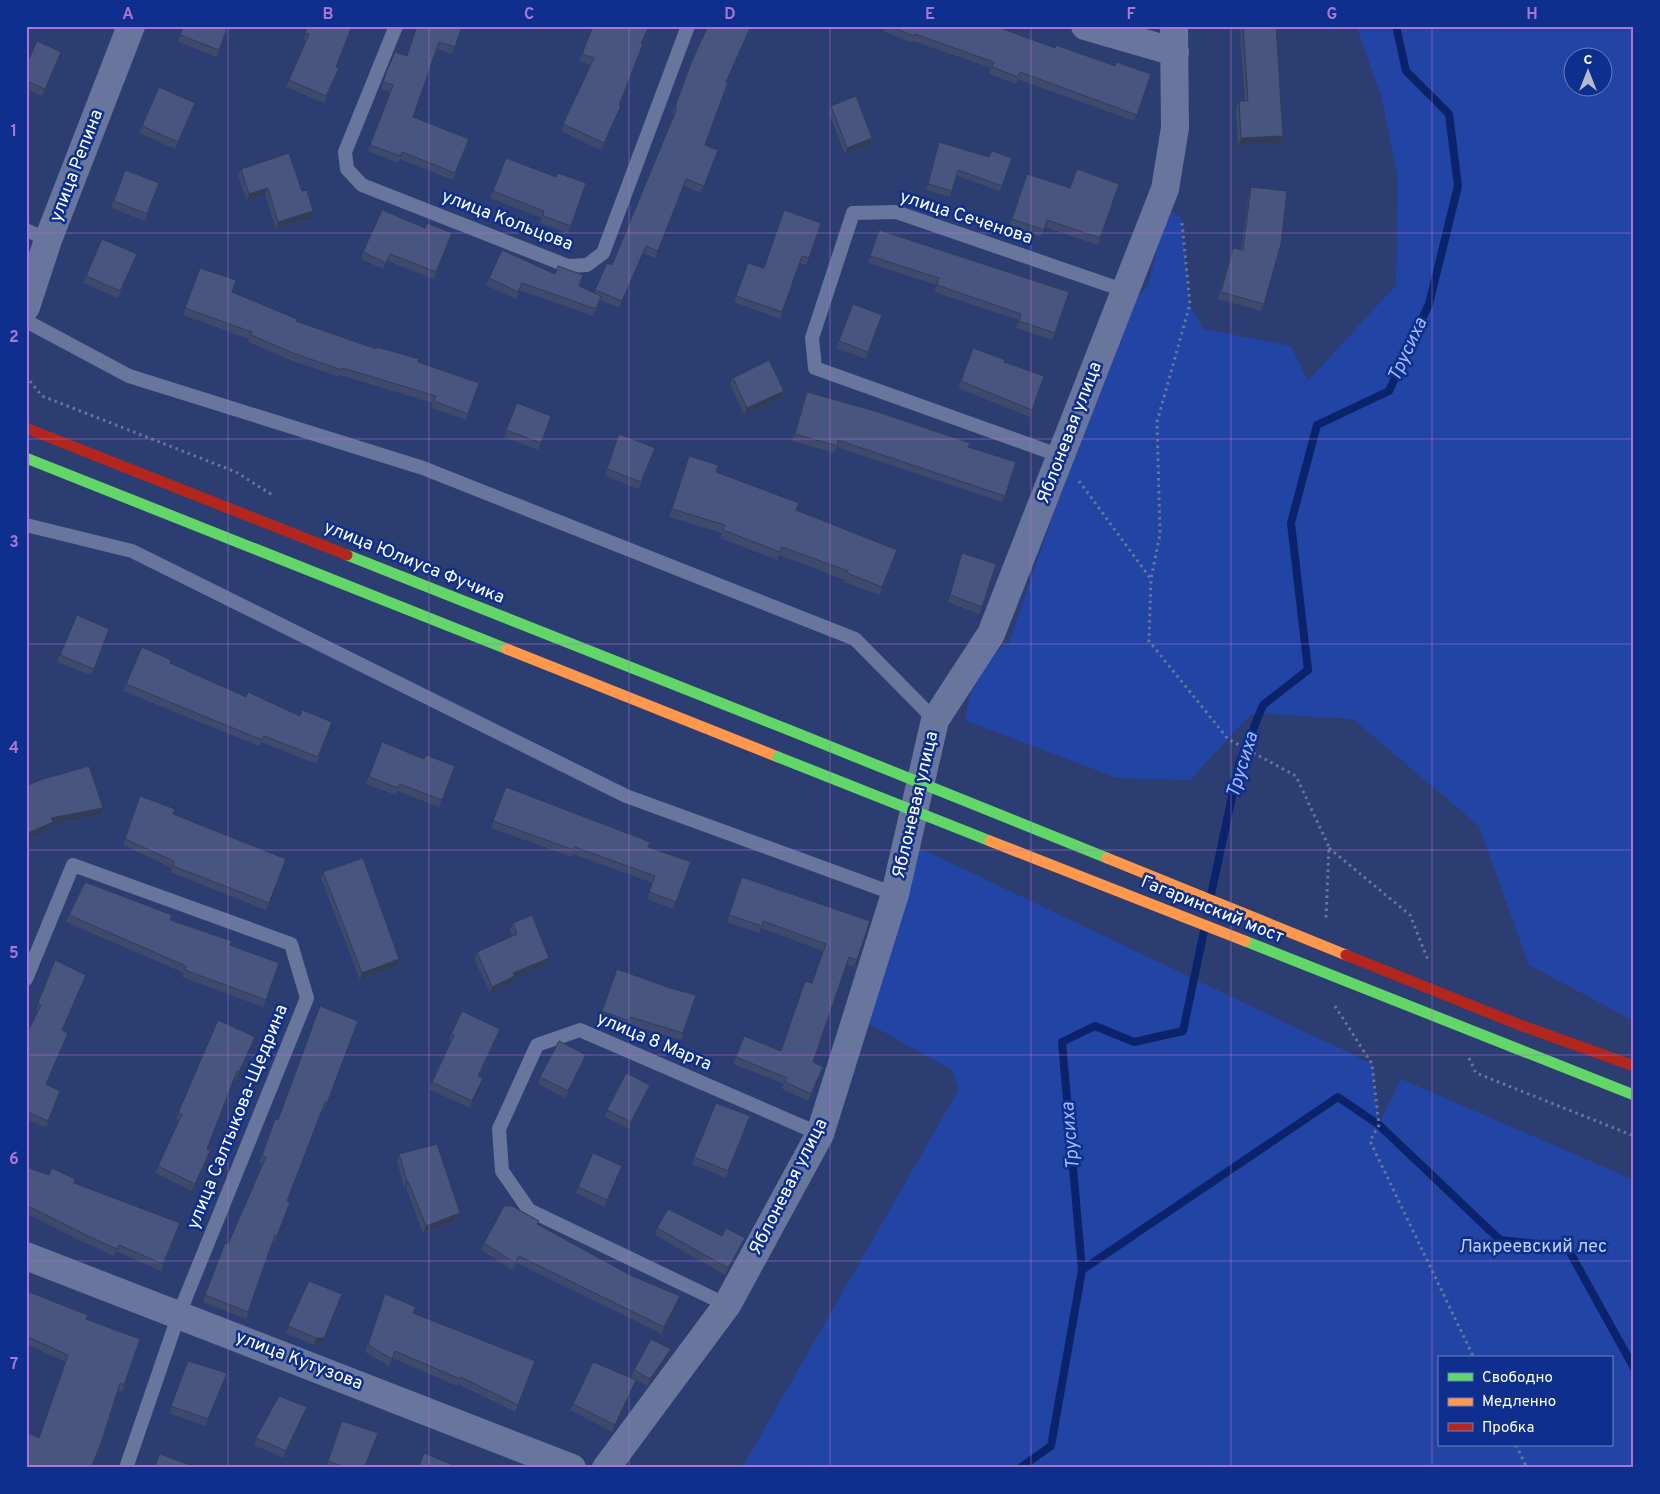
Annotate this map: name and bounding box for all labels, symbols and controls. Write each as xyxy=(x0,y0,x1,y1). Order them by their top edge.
text: A xyxy=(122,5,134,25)
text: B xyxy=(322,5,334,25)
text: C xyxy=(524,5,534,25)
text: D xyxy=(724,5,736,25)
text: E xyxy=(925,5,935,25)
text: F xyxy=(1126,5,1136,25)
text: G xyxy=(1327,5,1337,25)
text: H xyxy=(1526,5,1538,25)
north arrow xyxy=(1562,48,1612,98)
text: С xyxy=(1584,52,1593,69)
street label: улица Репина xyxy=(45,106,109,226)
text: 1 xyxy=(11,122,17,142)
street label: улица Кольцова xyxy=(438,185,576,257)
street label: улица Сеченова xyxy=(897,186,1035,250)
water label: Трусиха xyxy=(1383,314,1433,386)
text: 2 xyxy=(9,328,19,348)
street label: Яблоневая улица xyxy=(1032,359,1108,507)
street label: улица Юлиуса Фучика xyxy=(320,516,508,610)
text: 3 xyxy=(9,533,19,553)
street label: Яблоневая улица xyxy=(888,729,944,881)
water label: Трусиха xyxy=(1222,729,1264,801)
text: 4 xyxy=(9,739,19,759)
street label: Гагаринский мост xyxy=(1137,871,1287,949)
text: 5 xyxy=(9,944,19,964)
street label: улица Салтыкова-Щедрина xyxy=(182,1001,294,1233)
street label: улица 8 Марта xyxy=(593,1007,715,1077)
water label: Трусиха xyxy=(1056,1101,1086,1171)
street label: Яблоневая улица xyxy=(745,1115,833,1259)
text: 6 xyxy=(9,1150,19,1170)
park label: Лакреевский лес xyxy=(1459,1236,1607,1259)
street label: улица Кутузова xyxy=(232,1326,366,1396)
text: 7 xyxy=(10,1355,18,1375)
legend xyxy=(1438,1356,1612,1446)
text: Свободно xyxy=(1482,1369,1553,1388)
text: Медленно xyxy=(1482,1393,1556,1412)
text: Пробка xyxy=(1482,1419,1534,1438)

